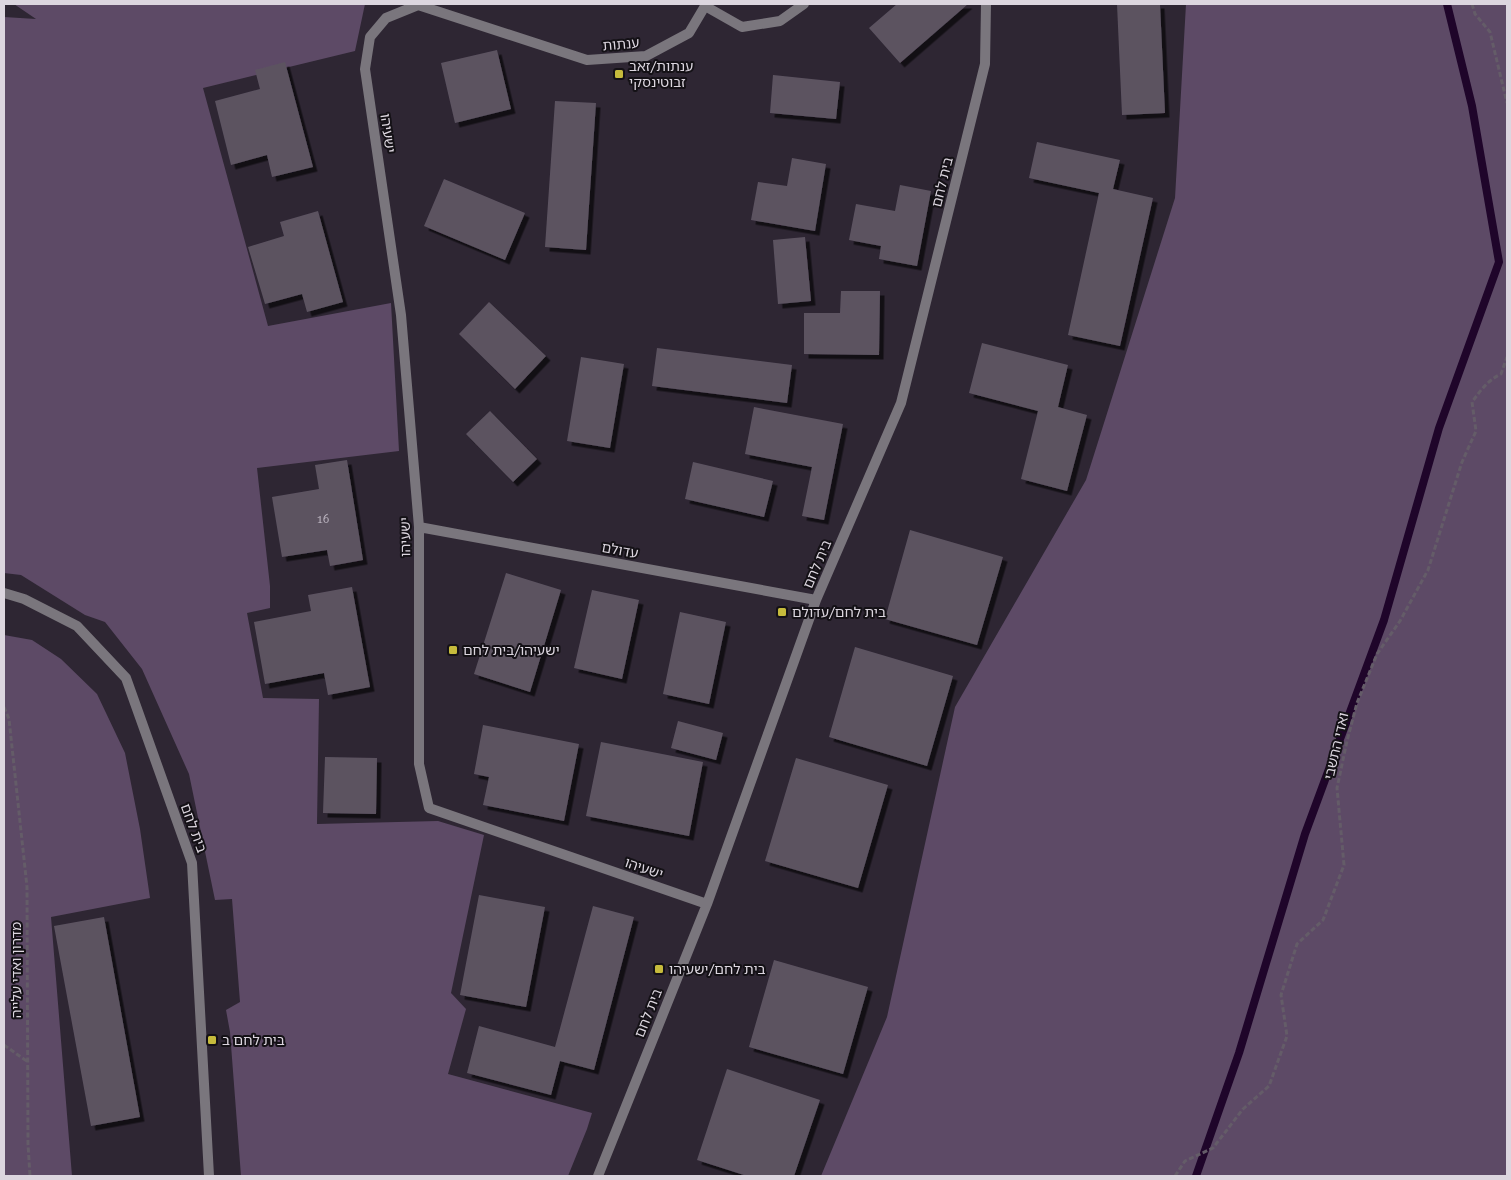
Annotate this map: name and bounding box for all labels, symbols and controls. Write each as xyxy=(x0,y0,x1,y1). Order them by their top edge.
street label: ענתות xyxy=(602,34,640,54)
place label: ענתות/זאב זבוטינסקי xyxy=(629,58,693,90)
marker: ענתות/זאב זבוטינסקי xyxy=(613,68,625,80)
street label: ישעיהו xyxy=(377,112,399,154)
street label: בית לחם xyxy=(928,155,956,209)
house number: 16 xyxy=(317,513,329,526)
street label: ישעיהו xyxy=(397,517,413,557)
street label: בית לחם xyxy=(800,537,834,591)
street label: עדולם xyxy=(600,539,640,561)
place label: בית לחם/עדולם xyxy=(792,604,886,620)
marker: בית לחם/עדולם xyxy=(776,606,788,618)
place label: ישעיהו/בית לחם xyxy=(463,642,560,658)
marker: ישעיהו/בית לחם xyxy=(447,644,459,656)
street label: ואדי התשבי xyxy=(1321,711,1351,781)
street label: בית לחם xyxy=(178,801,210,855)
street label: ישעיהו xyxy=(623,854,665,882)
street label: מדרון ואדי עלייה xyxy=(8,922,24,1018)
place label: בית לחם/ישעיהו xyxy=(669,961,766,977)
marker: בית לחם/ישעיהו xyxy=(653,963,665,975)
street label: בית לחם xyxy=(631,986,665,1040)
place label: בית לחם ב xyxy=(222,1032,285,1048)
marker: בית לחם ב xyxy=(206,1034,218,1046)

